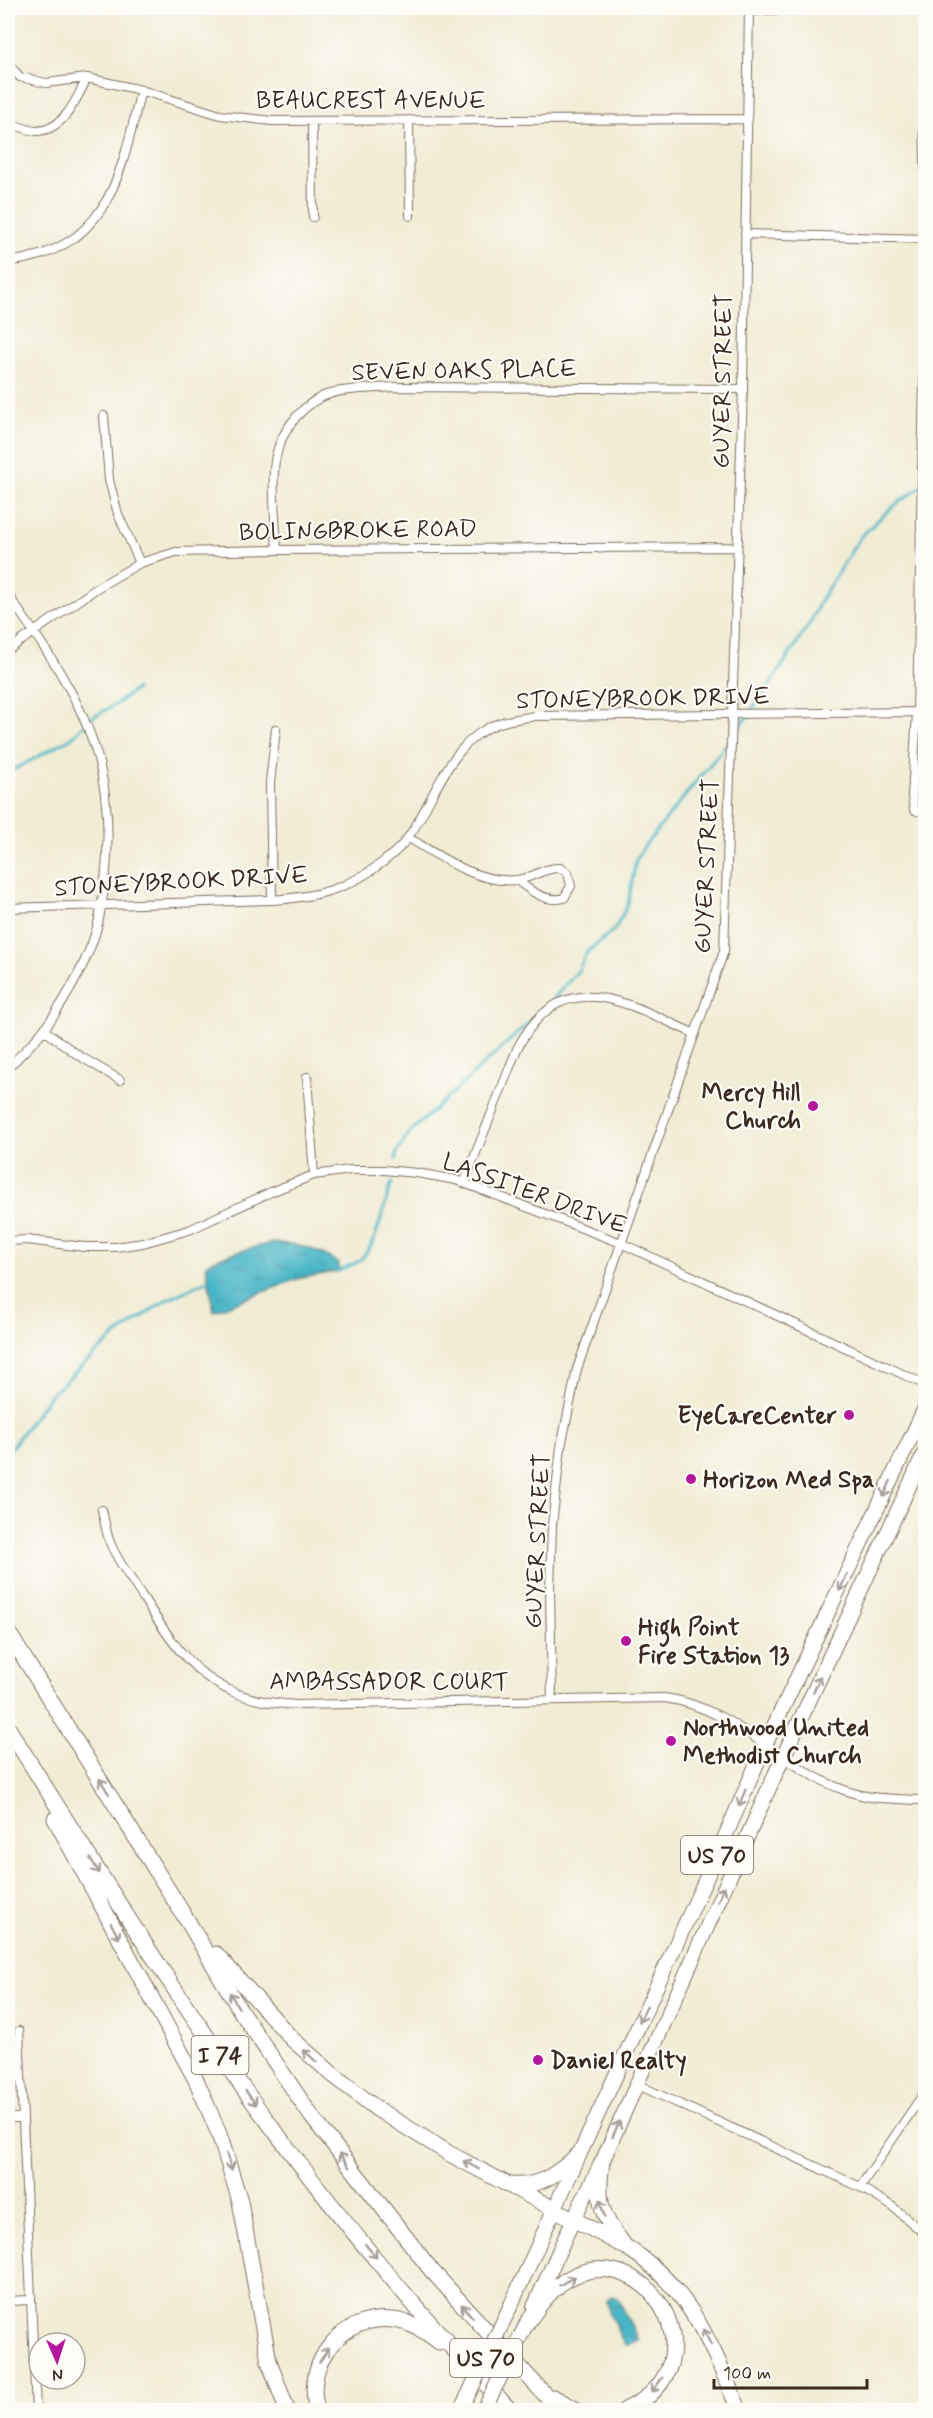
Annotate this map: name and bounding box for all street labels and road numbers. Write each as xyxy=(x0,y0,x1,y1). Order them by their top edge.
street label: BEAUCREST AVENUE xyxy=(256,86,486,117)
street label: GUYER STREET xyxy=(706,293,741,469)
street label: SEVEN OAKS PLACE xyxy=(351,354,577,389)
street label: BOLINGBROKE ROAD xyxy=(239,514,477,549)
street label: STONEYBROOK DRIVE xyxy=(516,682,770,717)
street label: GUYER STREET xyxy=(687,778,728,954)
street label: STONEYBROOK DRIVE xyxy=(53,860,309,905)
street label: LASSITER DRIVE xyxy=(438,1147,631,1242)
street label: GUYER STREET xyxy=(518,1453,559,1629)
street label: AMBASSADOR COURT xyxy=(269,1667,509,1698)
road number: US 70 xyxy=(681,1836,753,1874)
road number: I 74 xyxy=(192,2036,248,2074)
road number: US 70 xyxy=(450,2339,522,2377)

